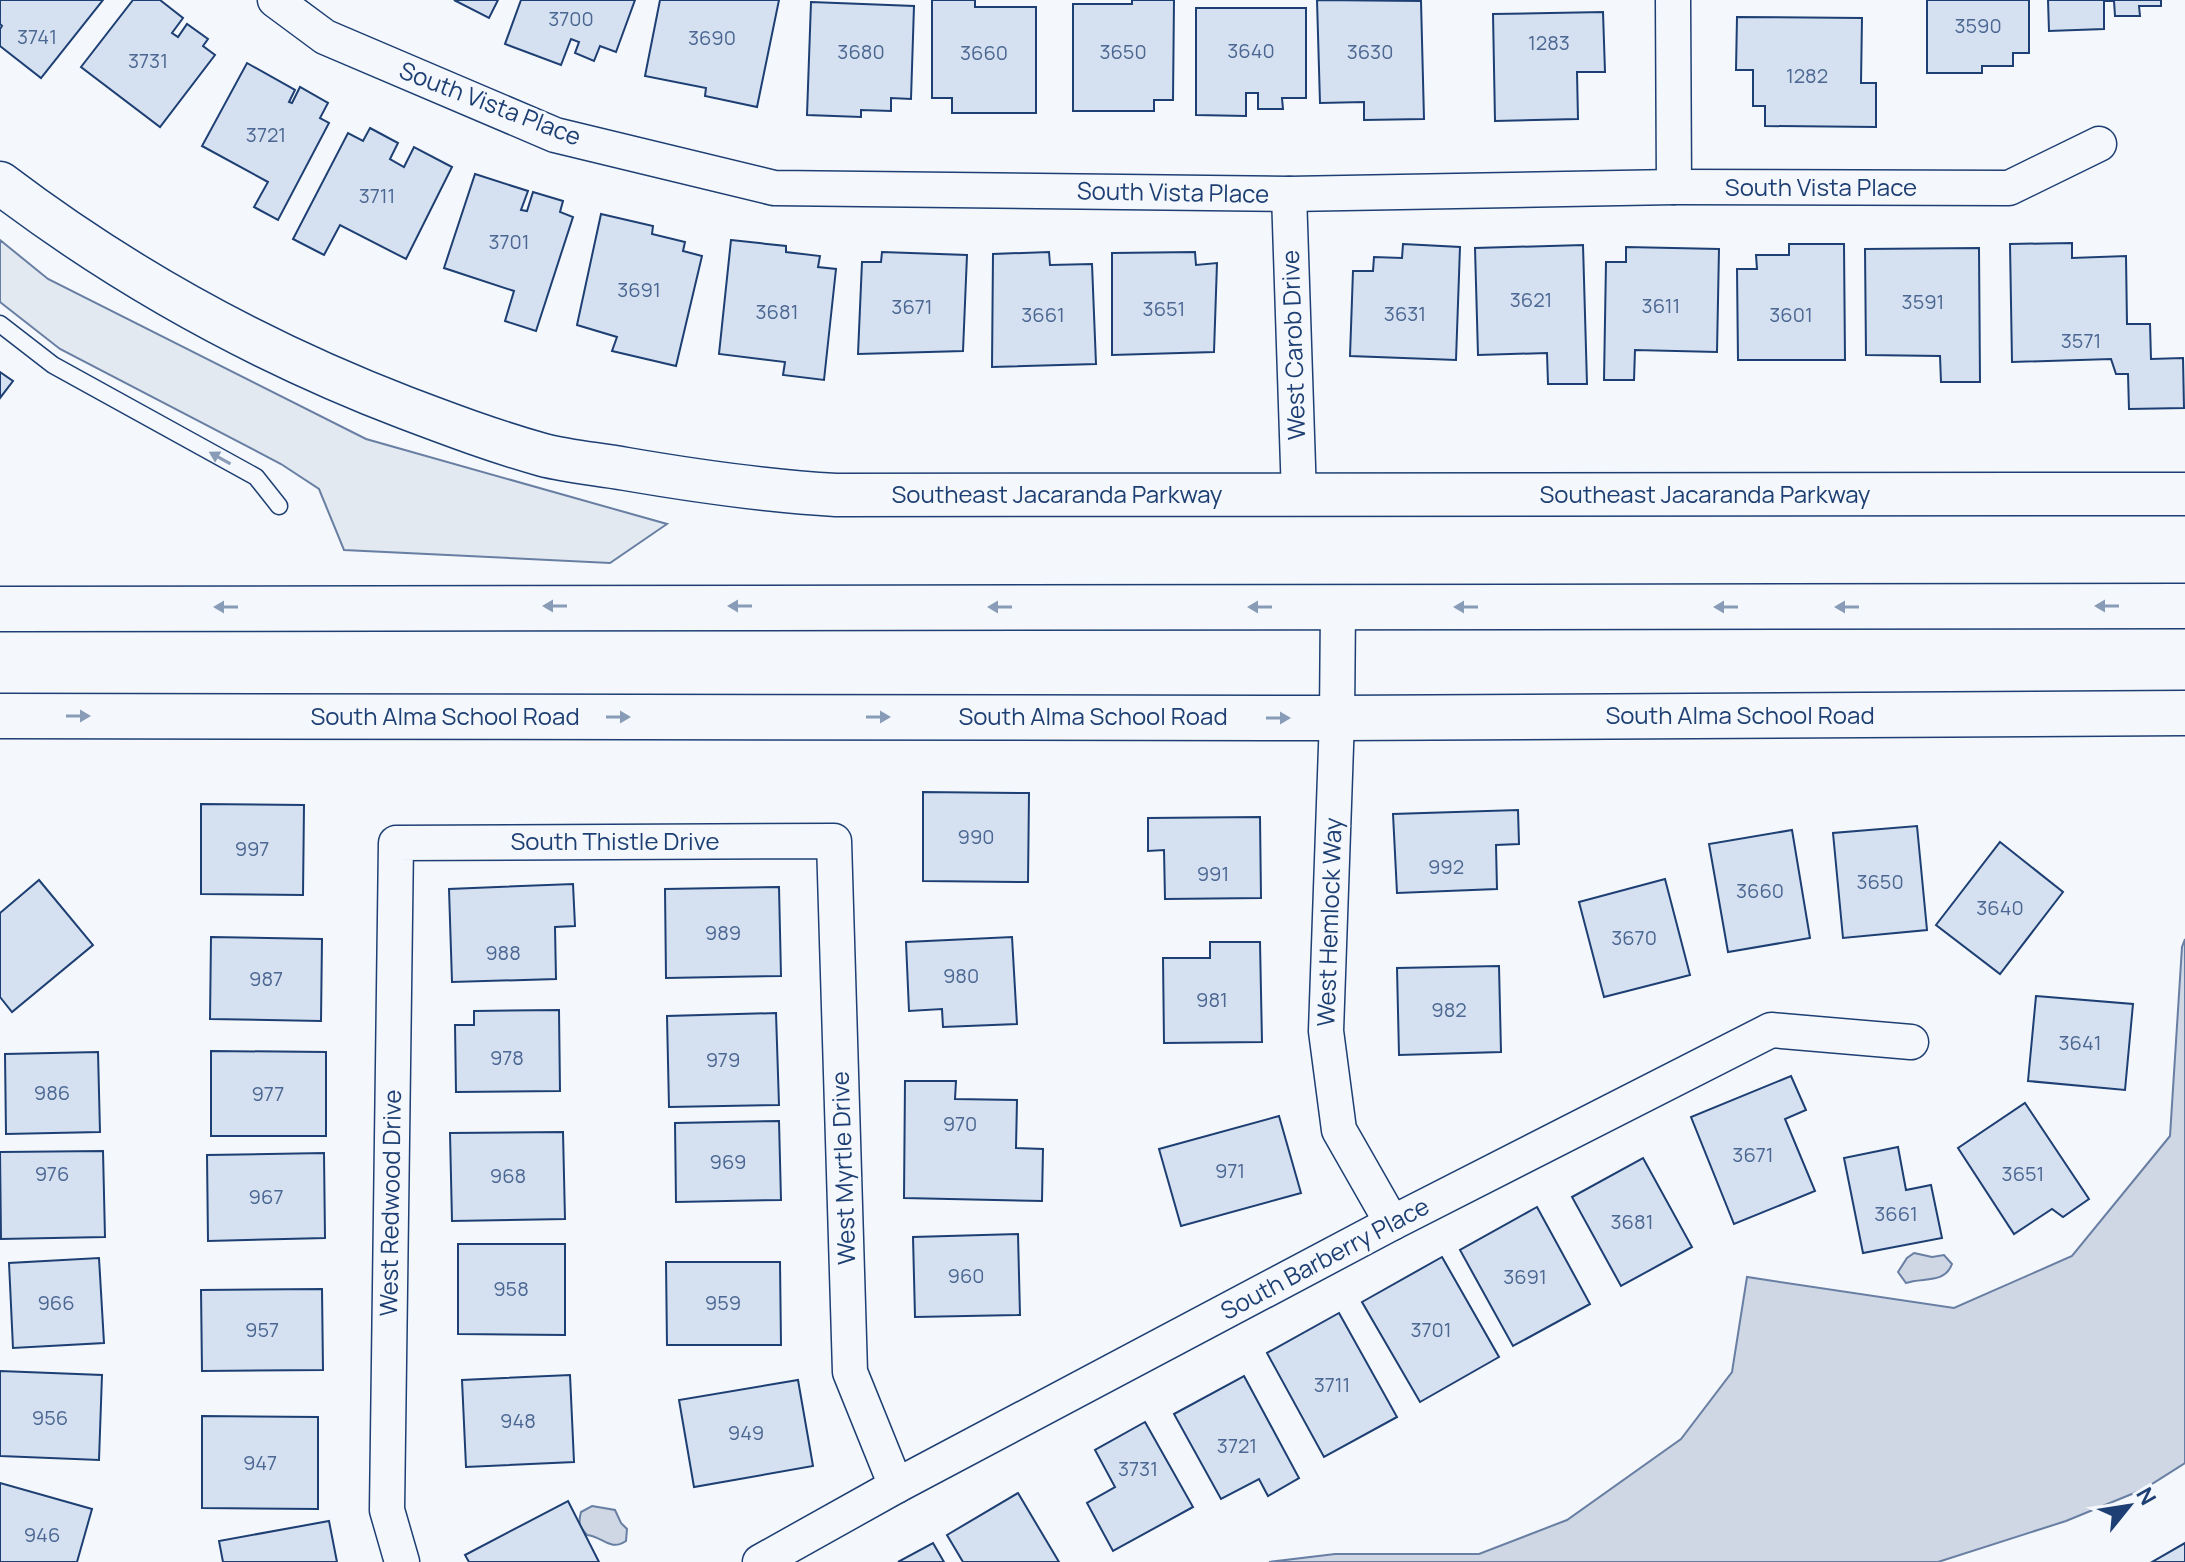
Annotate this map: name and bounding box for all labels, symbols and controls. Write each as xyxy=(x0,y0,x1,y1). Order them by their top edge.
house number: 3700 xyxy=(548,5,594,32)
house number: 3590 xyxy=(1954,12,2002,39)
house number: 3741 xyxy=(17,23,57,50)
house number: 3690 xyxy=(688,24,736,51)
house number: 1283 xyxy=(1528,29,1570,56)
house number: 3640 xyxy=(1227,37,1275,64)
house number: 3680 xyxy=(837,38,885,65)
house number: 3650 xyxy=(1099,38,1147,65)
house number: 3630 xyxy=(1347,38,1393,65)
house number: 3660 xyxy=(960,39,1008,66)
house number: 3731 xyxy=(128,47,168,74)
street label: South Vista Place xyxy=(395,53,586,152)
house number: 1282 xyxy=(1786,62,1828,89)
house number: 3721 xyxy=(246,121,286,148)
street label: South Vista Place xyxy=(1725,170,1917,203)
street label: South Vista Place xyxy=(1077,173,1269,210)
house number: 3711 xyxy=(359,182,395,209)
house number: 3701 xyxy=(488,228,530,255)
street label: West Carob Drive xyxy=(1273,249,1312,441)
house number: 3691 xyxy=(617,276,661,303)
house number: 3621 xyxy=(1510,286,1552,313)
house number: 3591 xyxy=(1902,288,1944,315)
house number: 3611 xyxy=(1642,292,1680,319)
house number: 3671 xyxy=(891,293,933,320)
house number: 3651 xyxy=(1143,295,1185,322)
house number: 3681 xyxy=(756,298,798,325)
house number: 3631 xyxy=(1384,300,1426,327)
house number: 3661 xyxy=(1021,301,1065,328)
house number: 3601 xyxy=(1769,301,1813,328)
house number: 3571 xyxy=(2061,327,2101,354)
one-way arrow xyxy=(209,451,232,464)
street label: Southeast Jacaranda Parkway xyxy=(891,477,1223,510)
street label: Southeast Jacaranda Parkway xyxy=(1539,477,1871,510)
one-way arrow xyxy=(542,600,567,612)
one-way arrow xyxy=(727,600,752,612)
one-way arrow xyxy=(2094,600,2119,612)
one-way arrow xyxy=(213,601,238,614)
one-way arrow xyxy=(987,601,1012,613)
one-way arrow xyxy=(1247,601,1272,613)
one-way arrow xyxy=(1453,601,1478,613)
one-way arrow xyxy=(1713,601,1738,613)
one-way arrow xyxy=(1834,601,1859,613)
street label: South Alma School Road xyxy=(1605,698,1875,731)
street label: South Alma School Road xyxy=(310,699,580,732)
street label: South Alma School Road xyxy=(958,699,1228,732)
one-way arrow xyxy=(66,710,91,722)
one-way arrow xyxy=(606,711,631,723)
one-way arrow xyxy=(866,711,891,723)
one-way arrow xyxy=(1266,712,1291,724)
street label: West Hemlock Way xyxy=(1308,817,1349,1027)
house number: 990 xyxy=(957,823,995,850)
street label: South Thistle Drive xyxy=(511,824,719,857)
house number: 997 xyxy=(235,835,269,862)
house number: 992 xyxy=(1428,853,1464,880)
house number: 991 xyxy=(1197,860,1229,887)
house number: 3650 xyxy=(1856,868,1904,895)
house number: 3660 xyxy=(1736,877,1784,904)
house number: 3640 xyxy=(1976,894,2024,921)
house number: 989 xyxy=(705,919,741,946)
house number: 3670 xyxy=(1611,924,1657,951)
house number: 988 xyxy=(485,939,521,966)
house number: 980 xyxy=(943,962,979,989)
house number: 987 xyxy=(249,965,283,992)
house number: 981 xyxy=(1196,986,1228,1013)
house number: 982 xyxy=(1431,996,1467,1023)
house number: 3641 xyxy=(2058,1029,2102,1056)
house number: 978 xyxy=(490,1044,524,1071)
house number: 979 xyxy=(706,1046,740,1073)
street label: West Myrtle Drive xyxy=(823,1071,862,1265)
house number: 986 xyxy=(34,1079,70,1106)
house number: 977 xyxy=(252,1080,284,1107)
street label: West Redwood Drive xyxy=(371,1089,408,1317)
house number: 970 xyxy=(943,1110,977,1137)
house number: 3671 xyxy=(1732,1141,1774,1168)
house number: 969 xyxy=(709,1148,747,1175)
house number: 971 xyxy=(1215,1157,1245,1184)
house number: 976 xyxy=(35,1160,69,1187)
house number: 3651 xyxy=(2002,1160,2044,1187)
house number: 968 xyxy=(490,1162,526,1189)
house number: 967 xyxy=(249,1183,283,1210)
street label: South Barberry Place xyxy=(1214,1189,1434,1327)
house number: 3661 xyxy=(1874,1200,1918,1227)
house number: 3681 xyxy=(1611,1208,1653,1235)
house number: 960 xyxy=(947,1262,985,1289)
house number: 3691 xyxy=(1503,1263,1547,1290)
house number: 958 xyxy=(493,1275,529,1302)
house number: 966 xyxy=(37,1289,75,1316)
house number: 959 xyxy=(705,1289,741,1316)
house number: 957 xyxy=(245,1316,279,1343)
house number: 3701 xyxy=(1410,1316,1452,1343)
house number: 3711 xyxy=(1314,1371,1350,1398)
house number: 956 xyxy=(32,1404,68,1431)
house number: 948 xyxy=(500,1407,536,1434)
house number: 949 xyxy=(728,1419,764,1446)
house number: 3721 xyxy=(1217,1432,1257,1459)
house number: 947 xyxy=(243,1449,277,1476)
house number: 3731 xyxy=(1118,1455,1158,1482)
north arrow xyxy=(2089,1466,2169,1546)
text: N xyxy=(2129,1482,2163,1510)
house number: 946 xyxy=(24,1521,60,1548)

